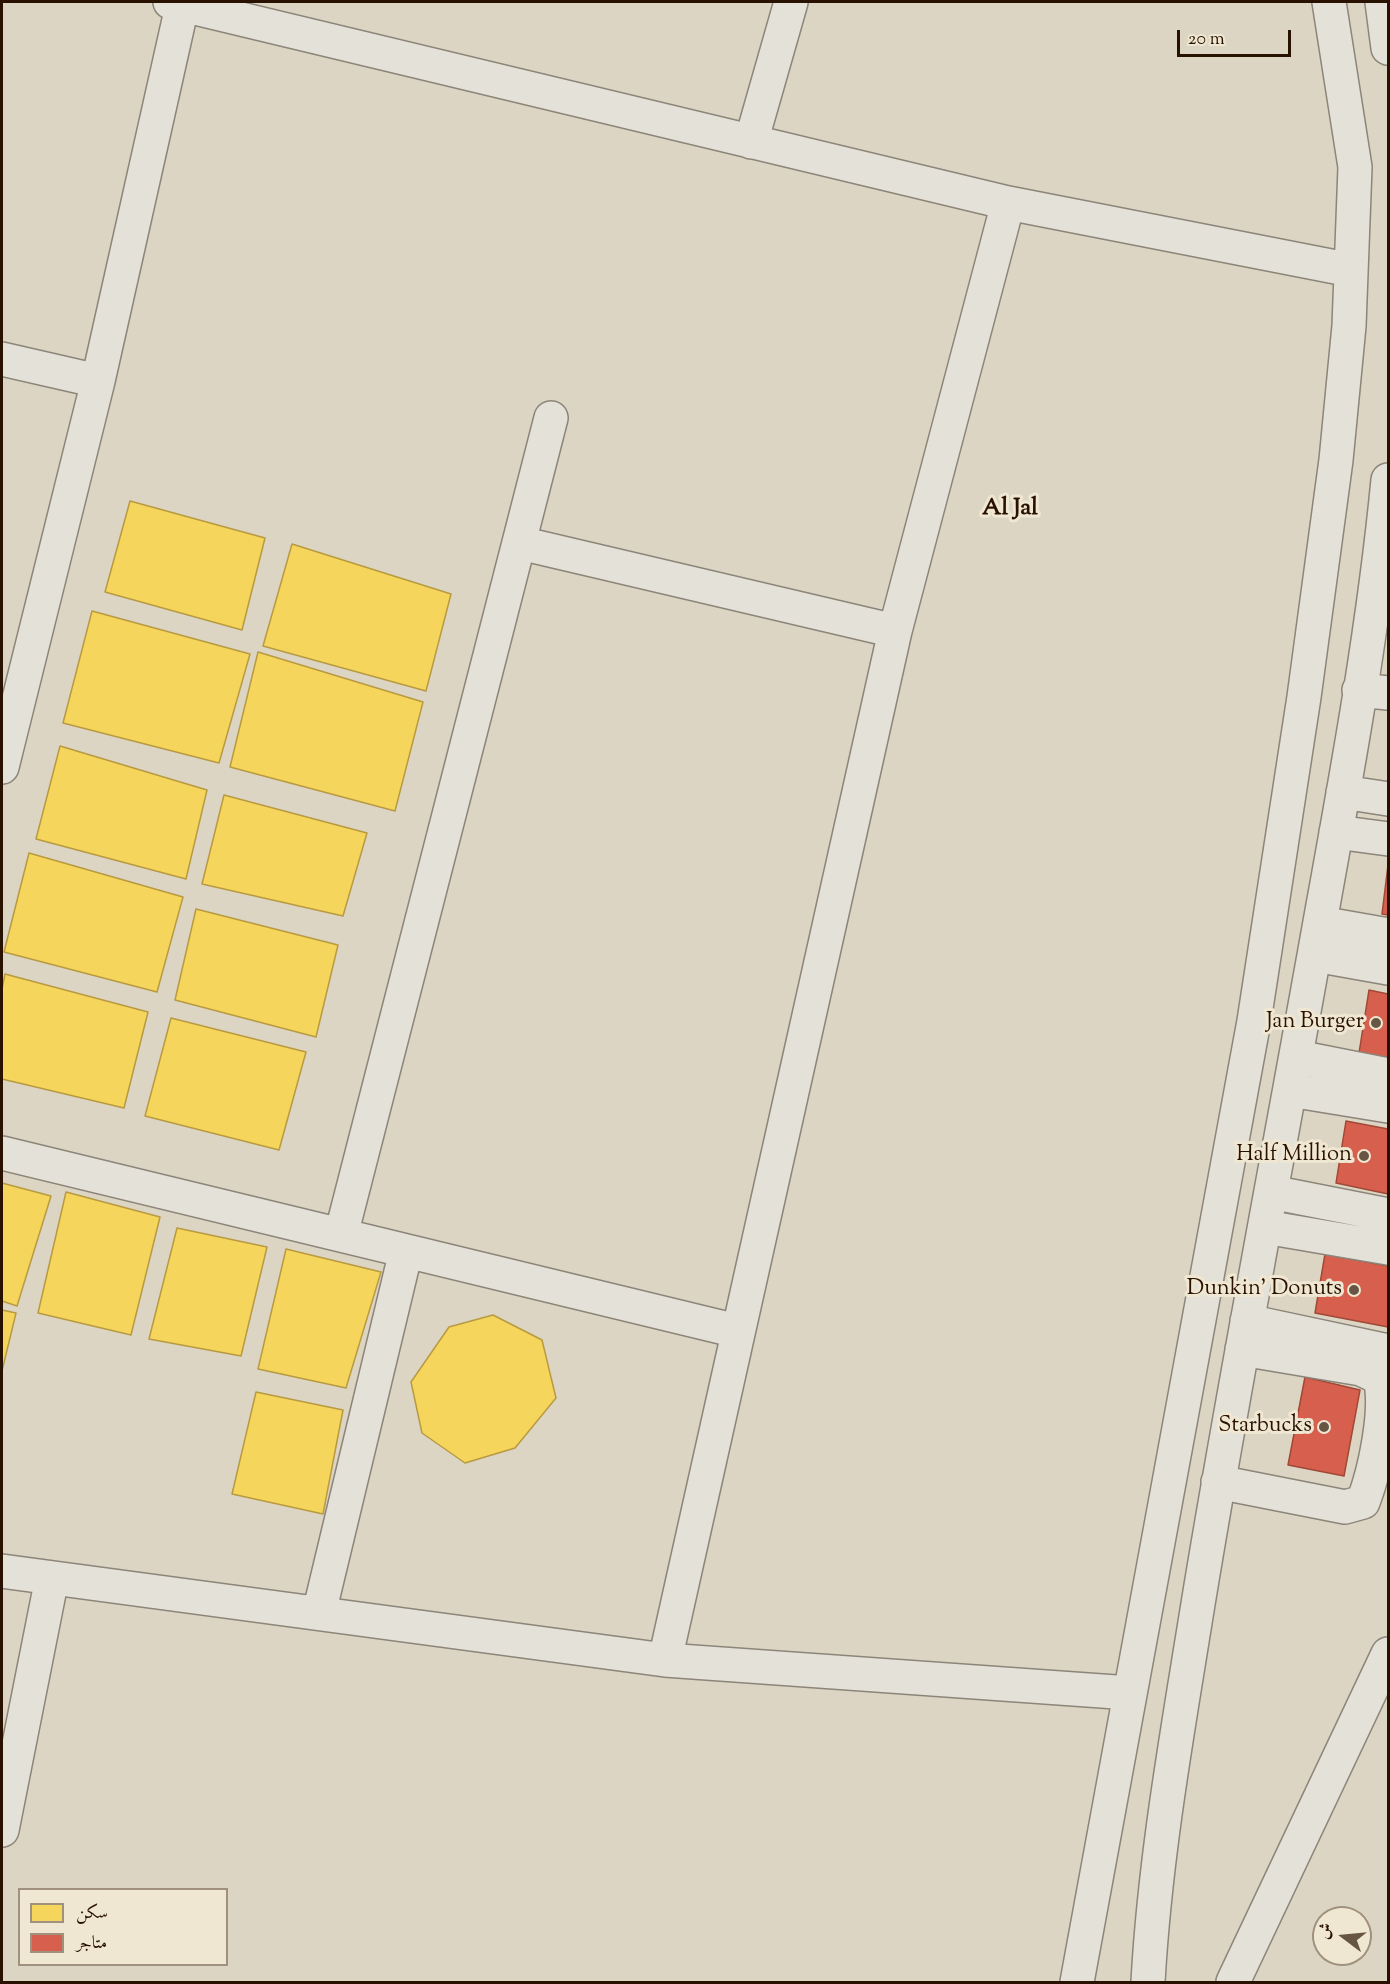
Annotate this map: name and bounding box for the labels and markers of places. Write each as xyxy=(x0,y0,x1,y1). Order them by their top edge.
place label: Jan Burger xyxy=(1266,1010,1364,1036)
marker: Jan Burger xyxy=(1369,1016,1383,1030)
place label: Half Million xyxy=(1236,1143,1352,1169)
marker: Half Million xyxy=(1357,1149,1371,1163)
place label: Dunkin' Donuts xyxy=(1187,1277,1342,1303)
marker: Dunkin' Donuts xyxy=(1347,1283,1361,1297)
place label: Starbucks xyxy=(1218,1414,1312,1440)
marker: Starbucks xyxy=(1317,1420,1331,1434)

